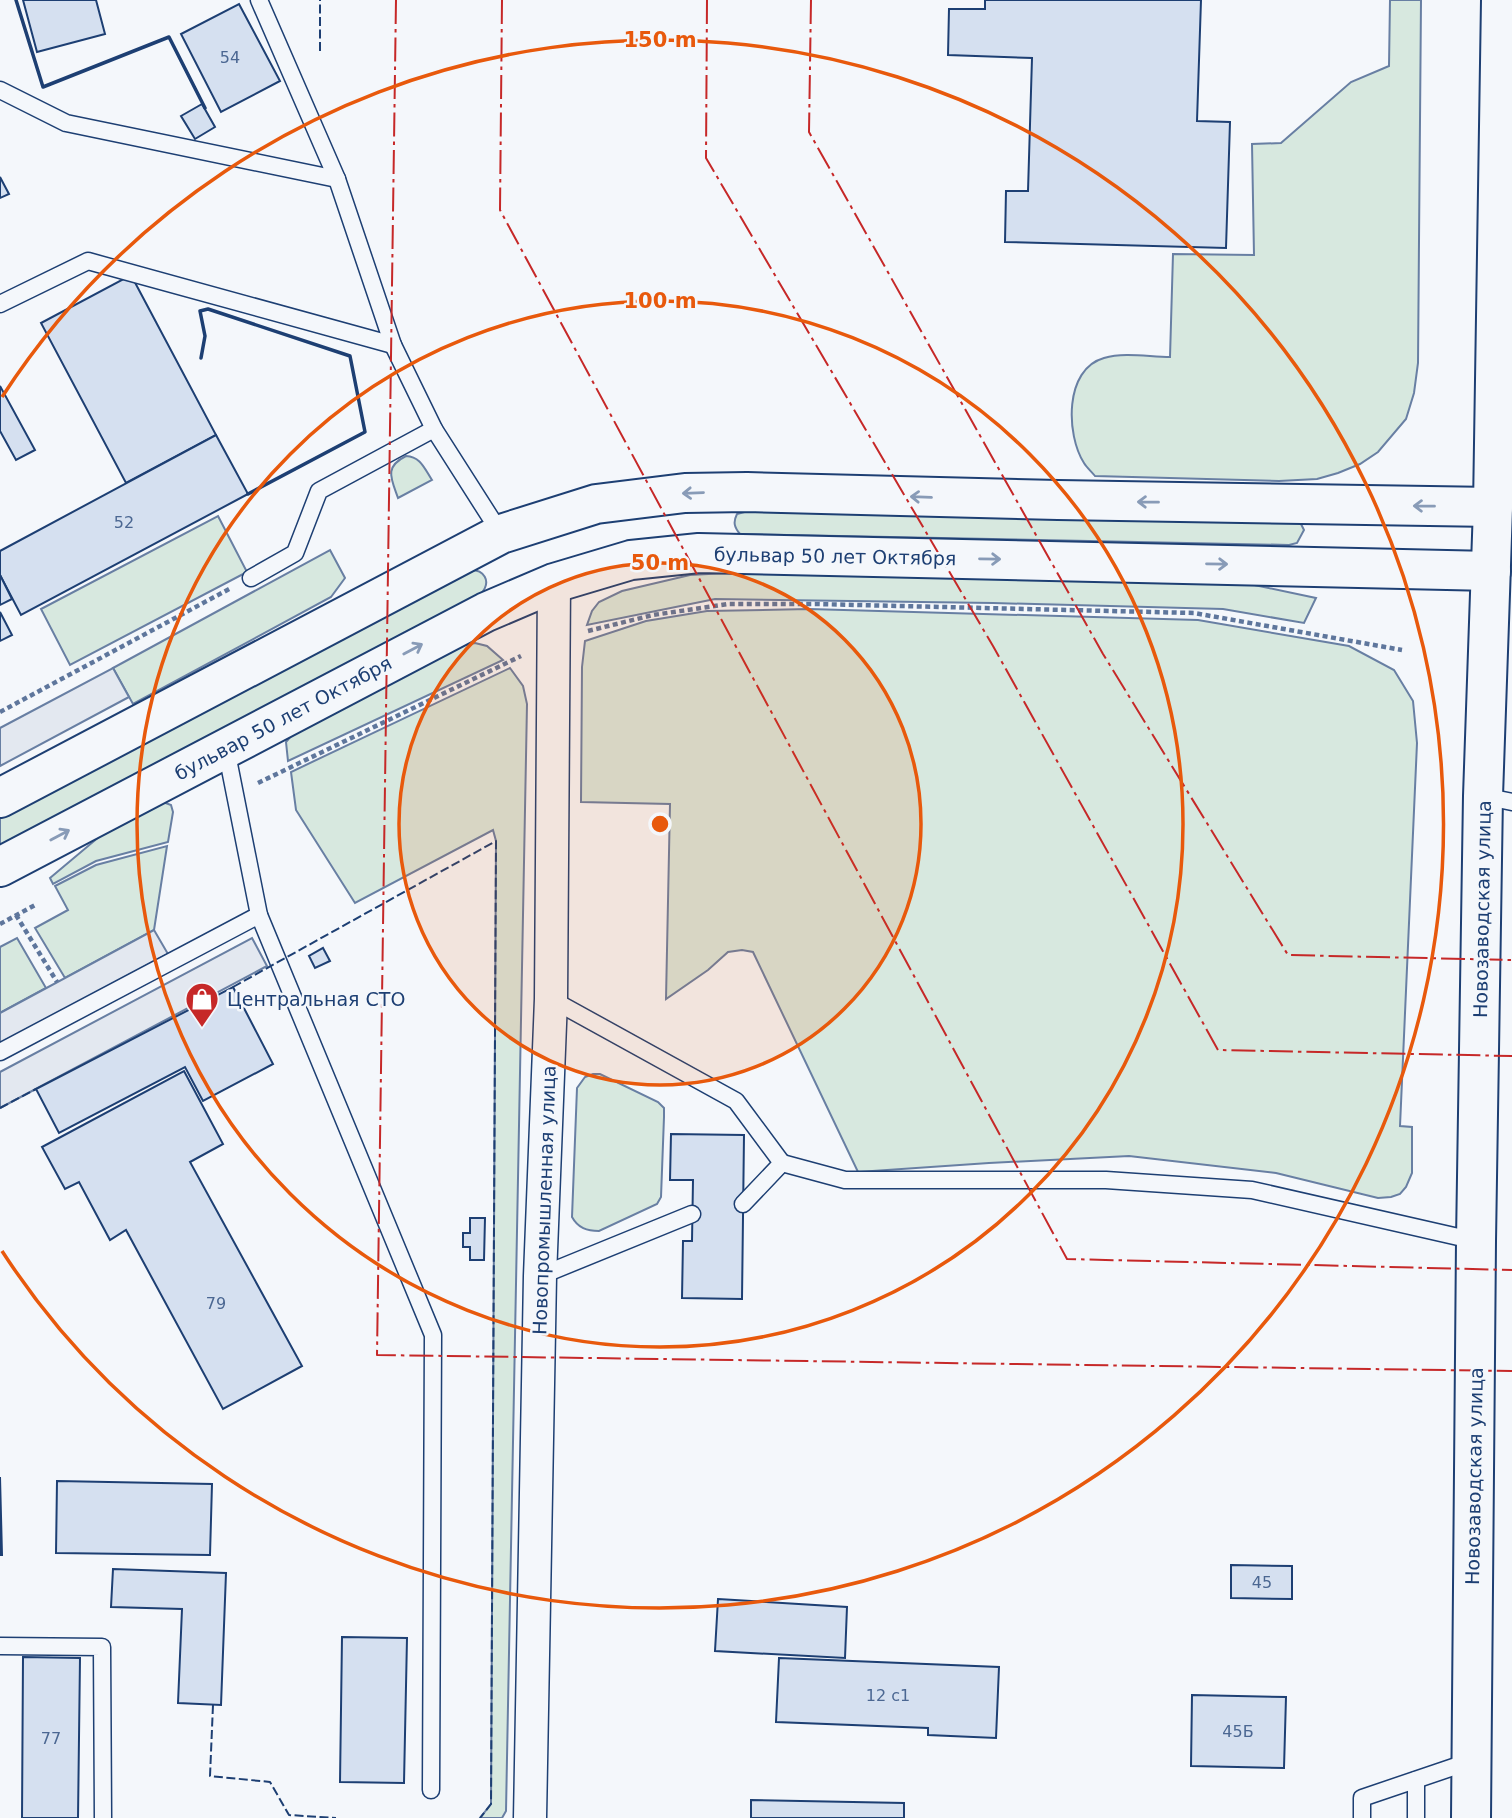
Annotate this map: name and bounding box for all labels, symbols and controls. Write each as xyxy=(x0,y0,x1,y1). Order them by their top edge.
text: 150 m xyxy=(623,28,697,52)
house number: 54 xyxy=(220,48,240,67)
text: 100 m xyxy=(623,289,697,313)
one-way arrow xyxy=(682,487,705,500)
one-way arrow xyxy=(909,490,932,503)
one-way arrow xyxy=(1137,495,1160,509)
one-way arrow xyxy=(1413,499,1436,513)
house number: 52 xyxy=(114,513,134,532)
street label: бульвар 50 лет Октября xyxy=(714,543,956,569)
text: 50 m xyxy=(631,551,689,575)
one-way arrow xyxy=(978,553,1001,566)
one-way arrow xyxy=(1205,558,1228,571)
one-way arrow xyxy=(403,642,423,656)
street label: бульвар 50 лет Октября xyxy=(171,651,395,785)
street label: Новозаводская улица xyxy=(1469,800,1495,1018)
centre of rings xyxy=(648,812,672,836)
one-way arrow xyxy=(50,828,70,842)
shop icon: Центральная СТО xyxy=(183,980,221,1029)
place label: Центральная СТО xyxy=(227,988,405,1010)
street label: Новопромышленная улица xyxy=(528,1065,560,1335)
house number: 79 xyxy=(206,1294,226,1313)
street label: Новозаводская улица xyxy=(1461,1367,1487,1585)
house number: 45 xyxy=(1252,1573,1272,1592)
house number: 12 c1 xyxy=(866,1686,910,1705)
house number: 45Б xyxy=(1222,1722,1254,1741)
house number: 77 xyxy=(41,1729,61,1748)

